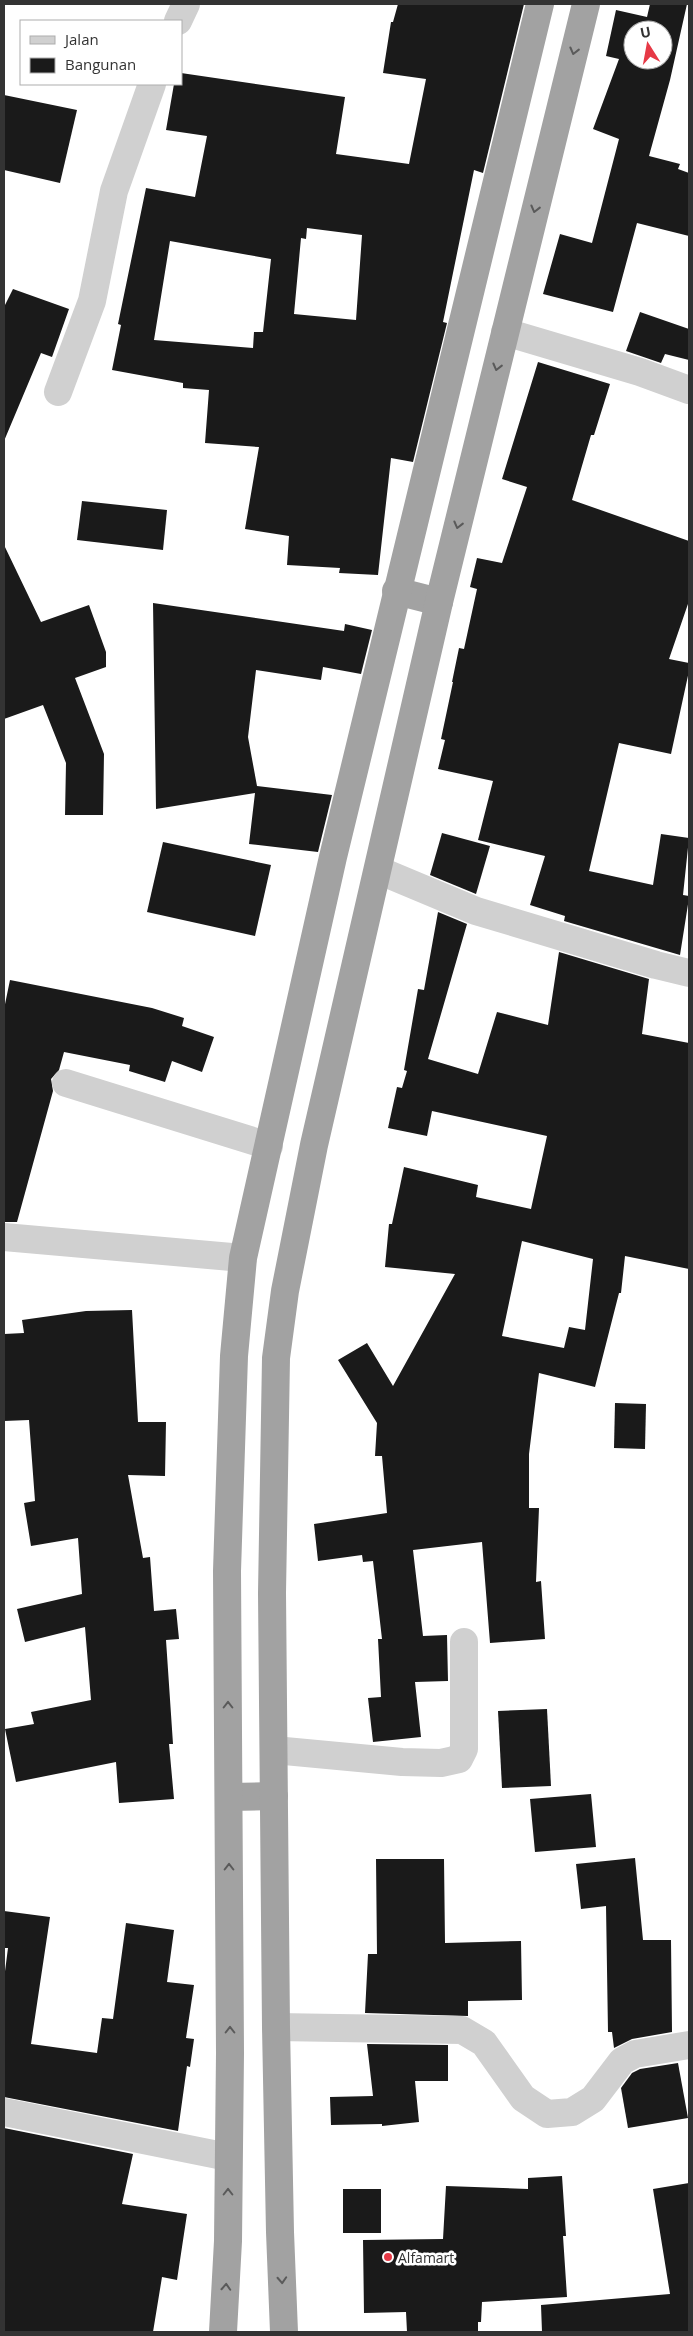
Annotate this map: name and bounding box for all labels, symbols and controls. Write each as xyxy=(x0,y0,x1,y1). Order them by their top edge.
legend xyxy=(20,20,182,85)
north arrow xyxy=(623,20,673,70)
text: U xyxy=(638,21,652,42)
text: Jalan xyxy=(63,29,99,49)
one-way arrow xyxy=(569,46,579,54)
text: Bangunan xyxy=(65,54,136,74)
one-way arrow xyxy=(530,204,541,213)
one-way arrow xyxy=(492,362,503,371)
one-way arrow xyxy=(453,520,464,529)
one-way arrow xyxy=(223,1700,233,1708)
one-way arrow xyxy=(224,1863,234,1870)
one-way arrow xyxy=(225,2025,235,2033)
one-way arrow xyxy=(223,2188,233,2196)
place label: Alfamart xyxy=(398,2248,454,2267)
marker: Alfamart xyxy=(382,2251,394,2263)
one-way arrow xyxy=(277,2277,287,2285)
one-way arrow xyxy=(220,2282,231,2290)

